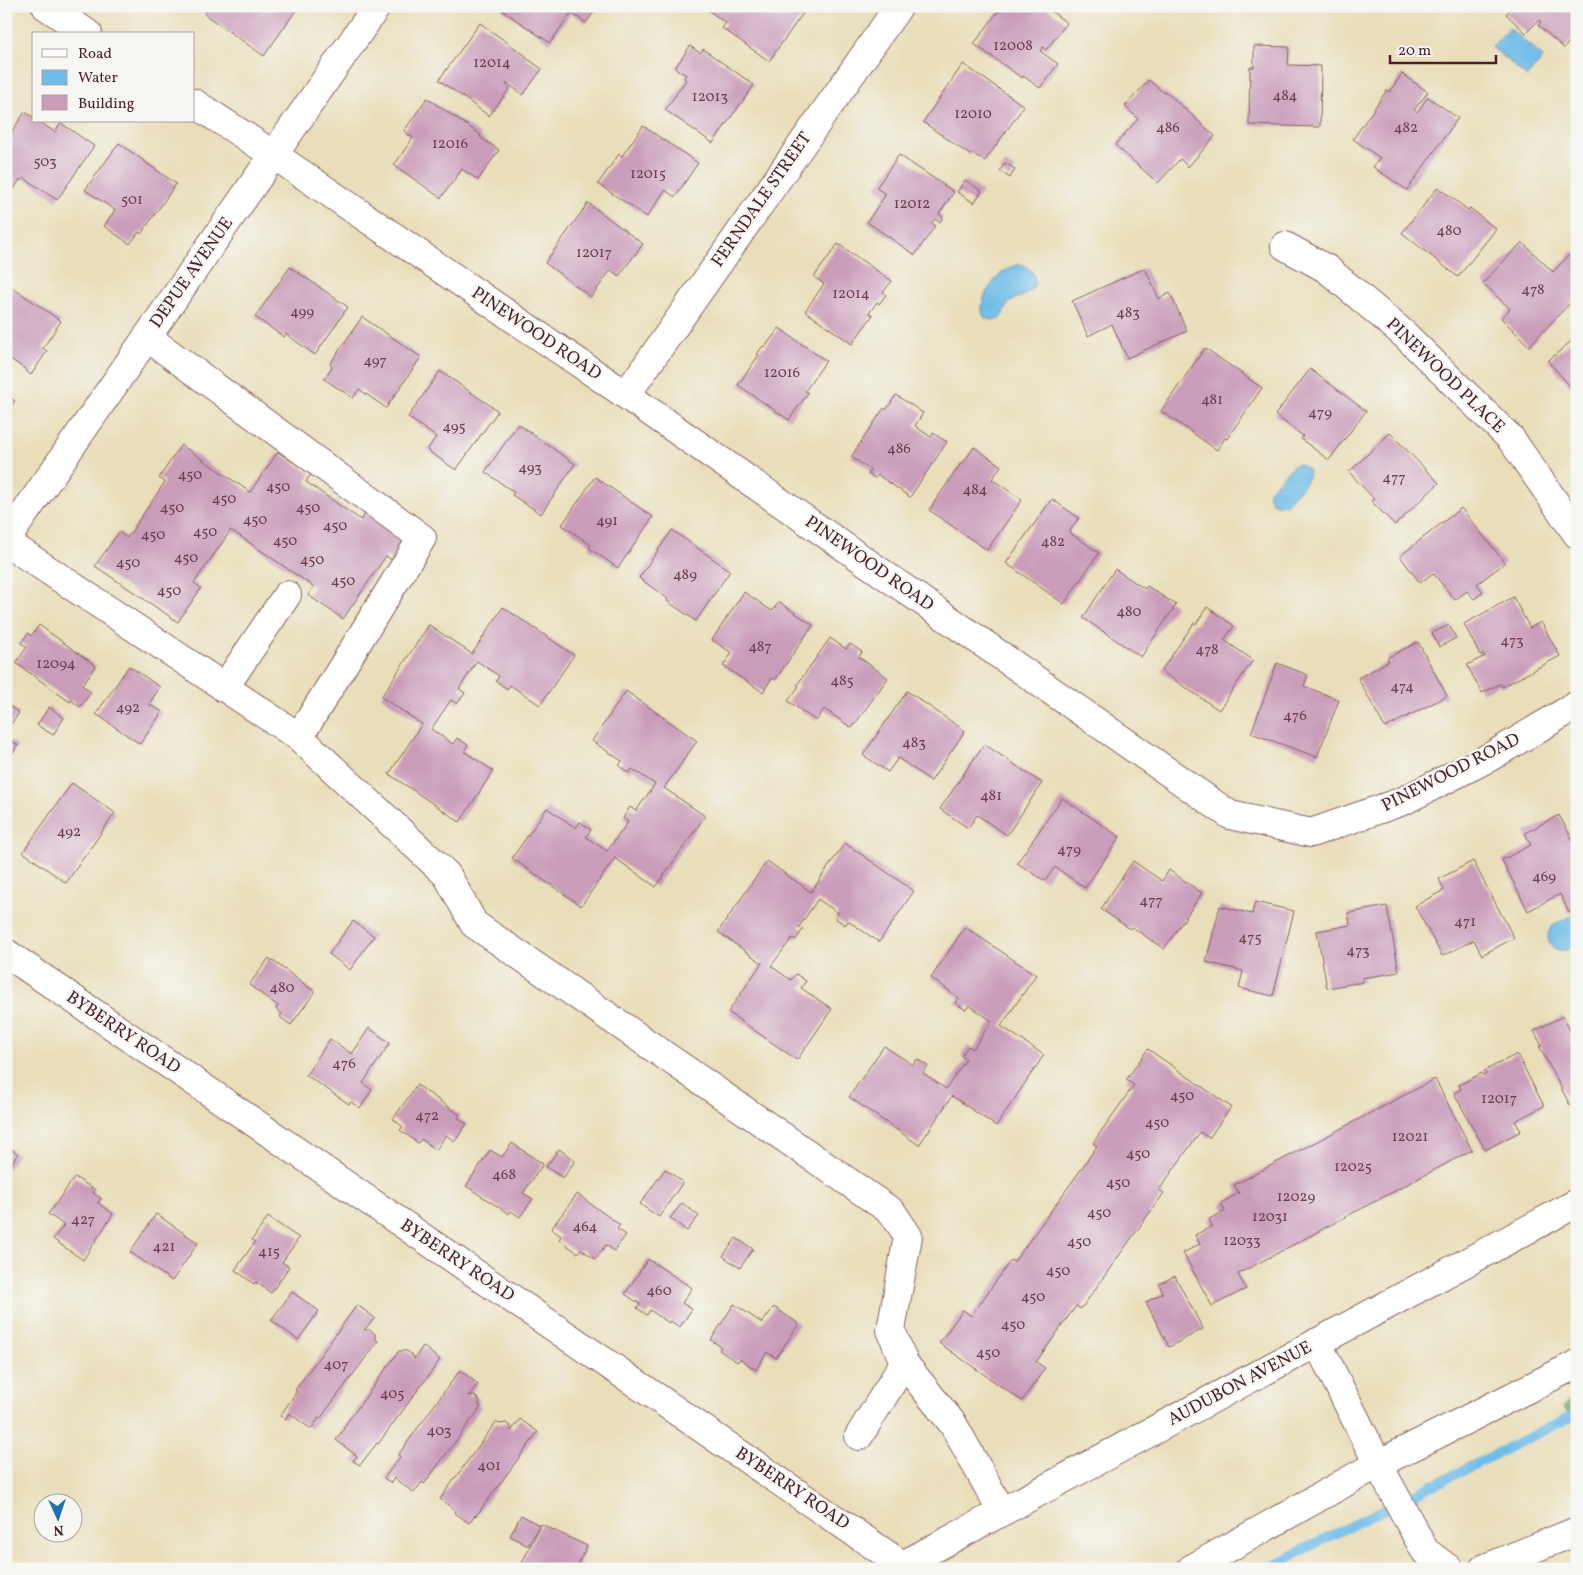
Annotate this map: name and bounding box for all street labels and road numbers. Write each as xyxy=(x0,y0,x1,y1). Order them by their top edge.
street label: FERNDALE STREET xyxy=(706,127,818,273)
street label: DEPUE AVENUE xyxy=(144,212,240,334)
street label: PINEWOOD ROAD xyxy=(466,281,606,387)
street label: PINEWOOD PLACE xyxy=(1380,313,1510,440)
street label: PINEWOOD ROAD xyxy=(799,510,939,618)
street label: PINEWOOD ROAD xyxy=(1378,727,1524,819)
street label: BYBERRY ROAD xyxy=(61,985,185,1081)
street label: BYBERRY ROAD xyxy=(395,1213,519,1309)
street label: AUDUBON AVENUE xyxy=(1163,1335,1317,1433)
street label: BYBERRY ROAD xyxy=(730,1441,854,1537)

